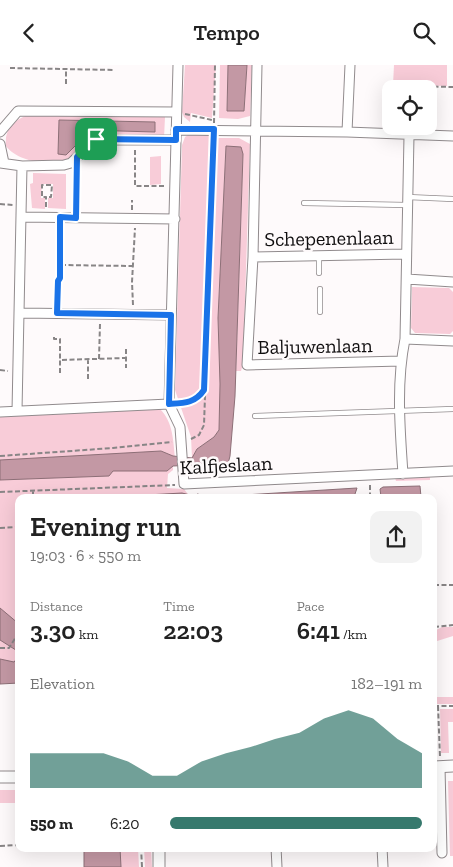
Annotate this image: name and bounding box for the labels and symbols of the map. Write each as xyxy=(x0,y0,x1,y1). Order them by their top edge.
pin xyxy=(75,118,117,160)
street label: Schepenenlaan xyxy=(264,225,394,251)
street label: Baljuwenlaan xyxy=(257,333,373,359)
street label: Kalfjeslaan xyxy=(179,451,274,479)

